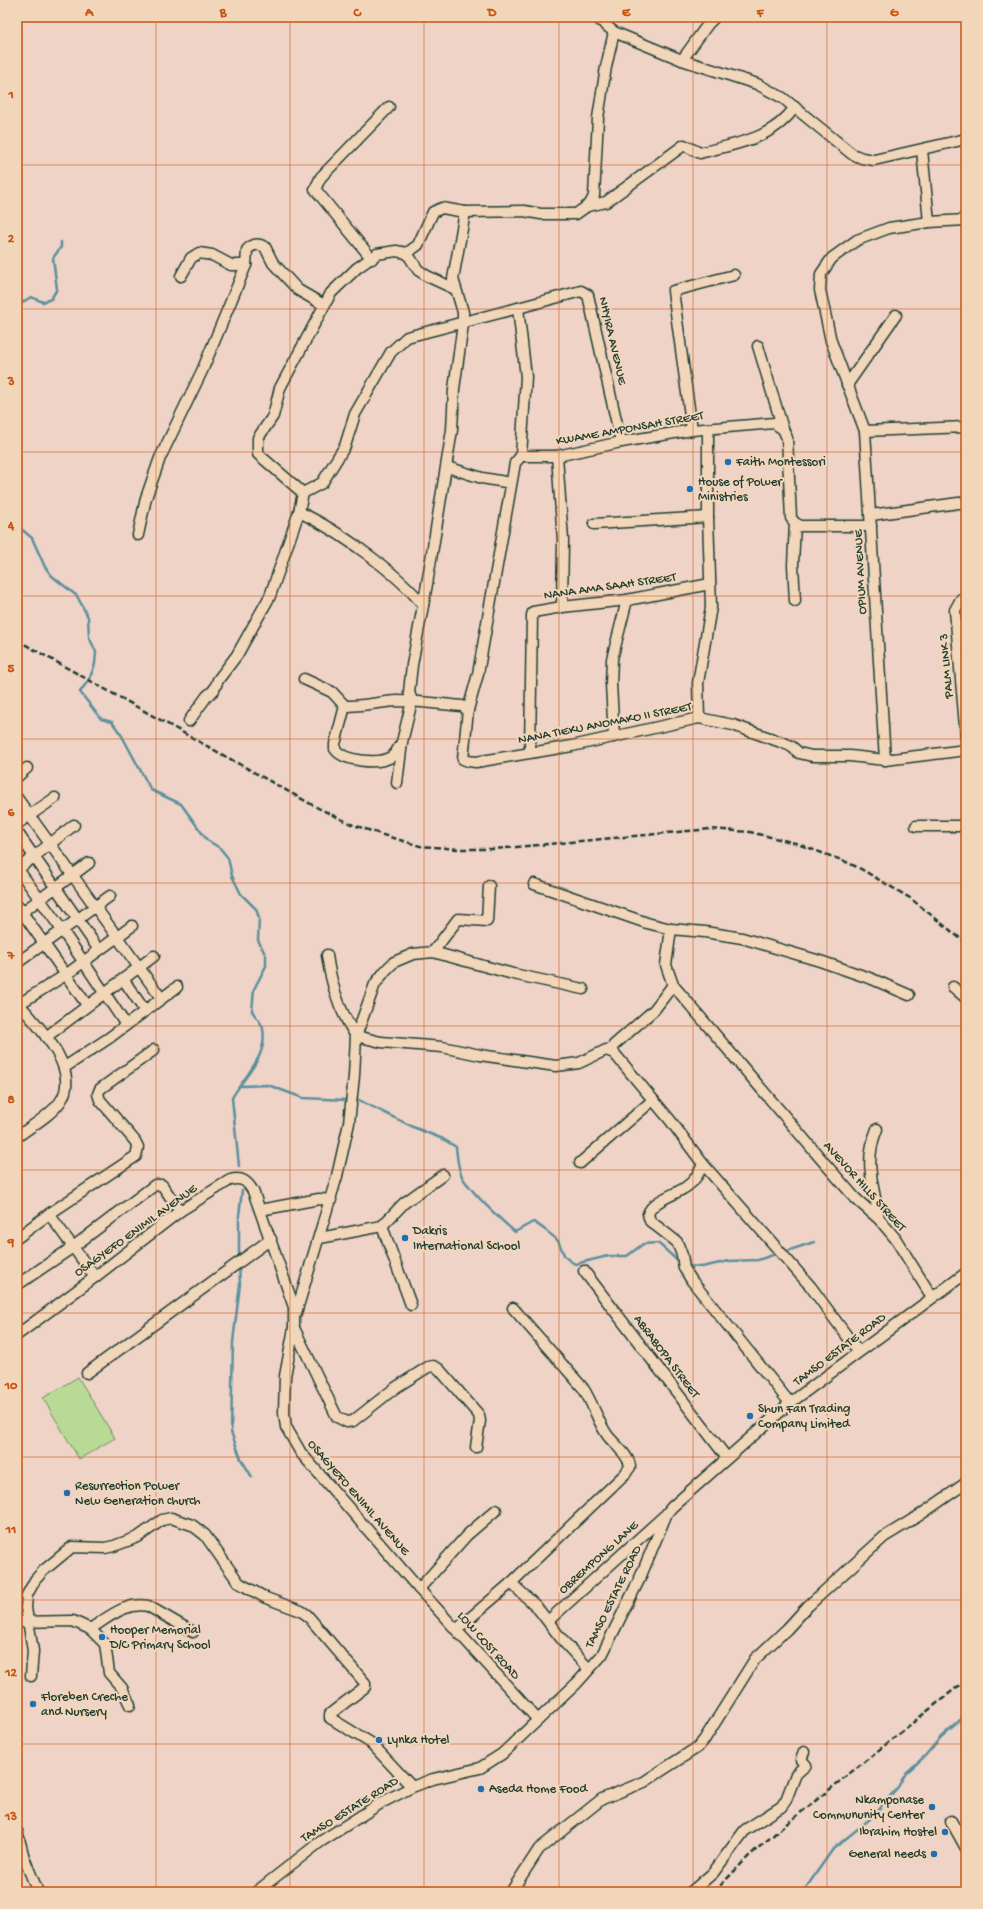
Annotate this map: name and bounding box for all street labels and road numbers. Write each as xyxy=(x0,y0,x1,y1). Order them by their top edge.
street label: NHYIRA AVENUE xyxy=(595,296,630,387)
street label: KWAME AMPONSAH STREET xyxy=(555,408,706,449)
street label: OPIUM AVENUE xyxy=(851,528,871,615)
street label: NANA AMA SAAH STREET xyxy=(543,570,678,604)
street label: PALM LINK 3 xyxy=(937,633,957,700)
street label: NANA TIEKU ANOMAKO II STREET xyxy=(517,700,694,748)
street label: AVEVOR HILLS STREET xyxy=(820,1139,909,1236)
street label: OSAGYEFO ENIMIL AVENUE xyxy=(72,1181,201,1281)
street label: TAMSO ESTATE ROAD xyxy=(790,1310,890,1390)
street label: ABRABOPA STREET xyxy=(630,1312,703,1402)
street label: OSAGYEFO ENIMIL AVENUE xyxy=(304,1437,413,1560)
street label: OBREMPONG LANE xyxy=(556,1518,643,1598)
street label: TAMSO ESTATE ROAD xyxy=(582,1543,646,1652)
street label: LOW COST ROAD xyxy=(453,1609,523,1684)
street label: TAMSO ESTATE ROAD xyxy=(298,1774,402,1847)

